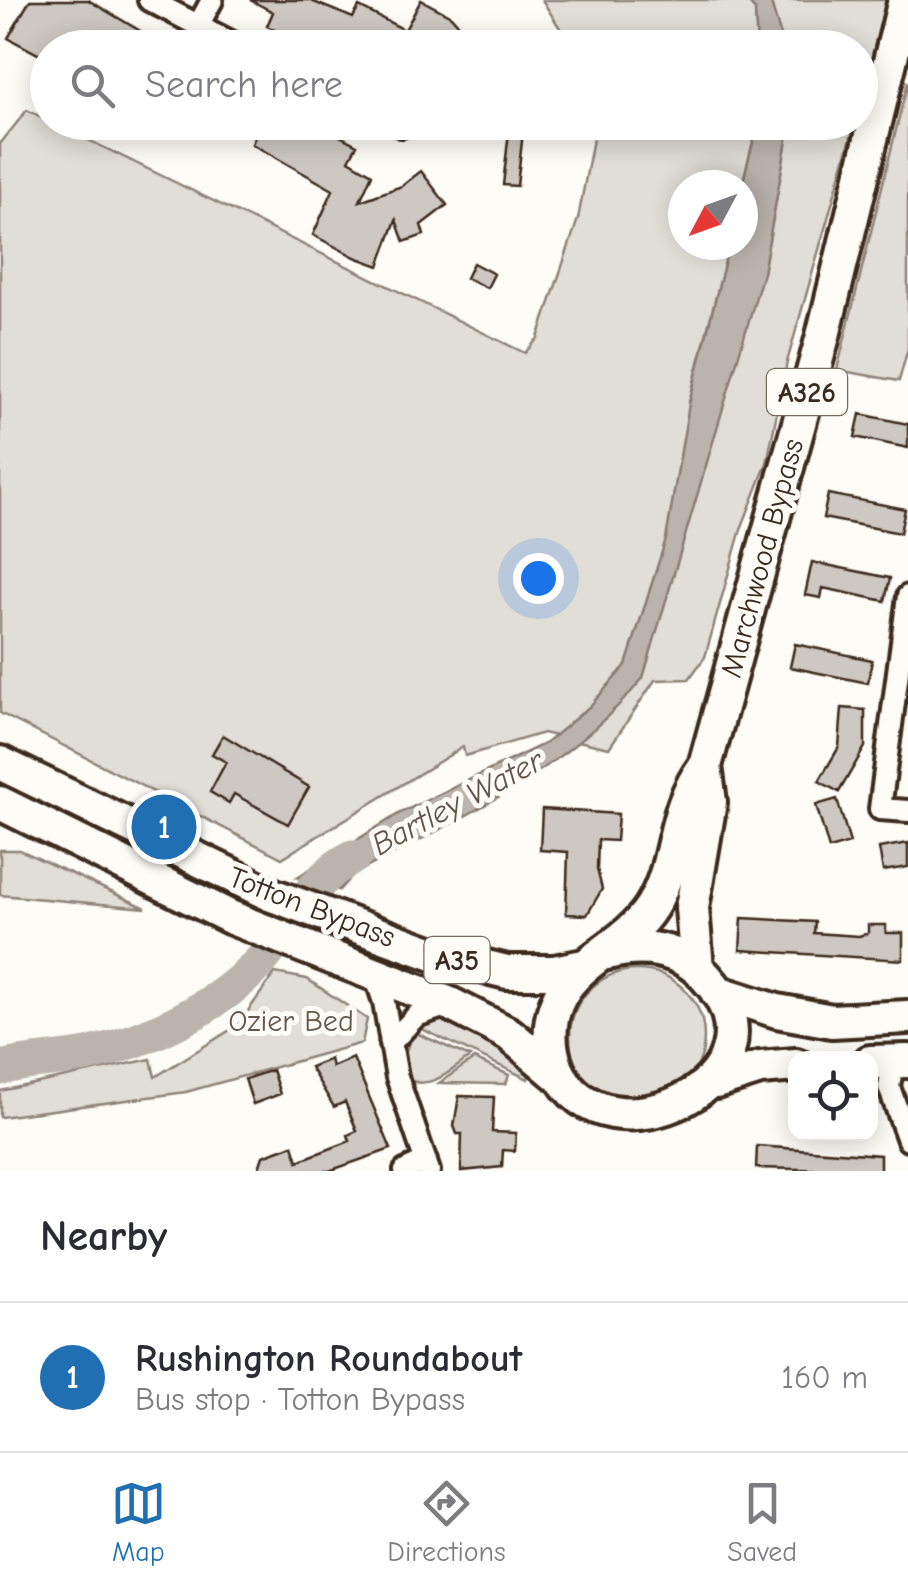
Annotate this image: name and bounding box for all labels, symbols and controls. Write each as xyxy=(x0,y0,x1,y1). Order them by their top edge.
search box xyxy=(30,30,878,140)
icon: search xyxy=(65,58,120,113)
text: Search here xyxy=(145,63,343,107)
north arrow xyxy=(668,170,758,260)
road number: A326 xyxy=(767,369,847,415)
street label: Marchwood Bypass xyxy=(714,435,811,681)
your location xyxy=(513,553,564,604)
water label: Bartley Water xyxy=(365,741,550,863)
pin: 1 xyxy=(132,790,196,864)
street label: Totton Bypass xyxy=(224,860,400,955)
road number: A35 xyxy=(424,937,490,983)
park label: Ozier Bed xyxy=(228,1004,354,1039)
map controls xyxy=(788,1051,878,1141)
button: locate xyxy=(788,1051,878,1141)
text: Nearby xyxy=(40,1212,167,1261)
text: Rushington Roundabout xyxy=(135,1337,522,1381)
text: 1 xyxy=(66,1359,79,1396)
text: 160 m xyxy=(781,1359,868,1396)
text: Bus stop · Totton Bypass xyxy=(135,1381,465,1418)
tab: Map xyxy=(111,1476,166,1568)
tab: Directions xyxy=(387,1476,506,1568)
tab: Saved xyxy=(727,1476,797,1568)

